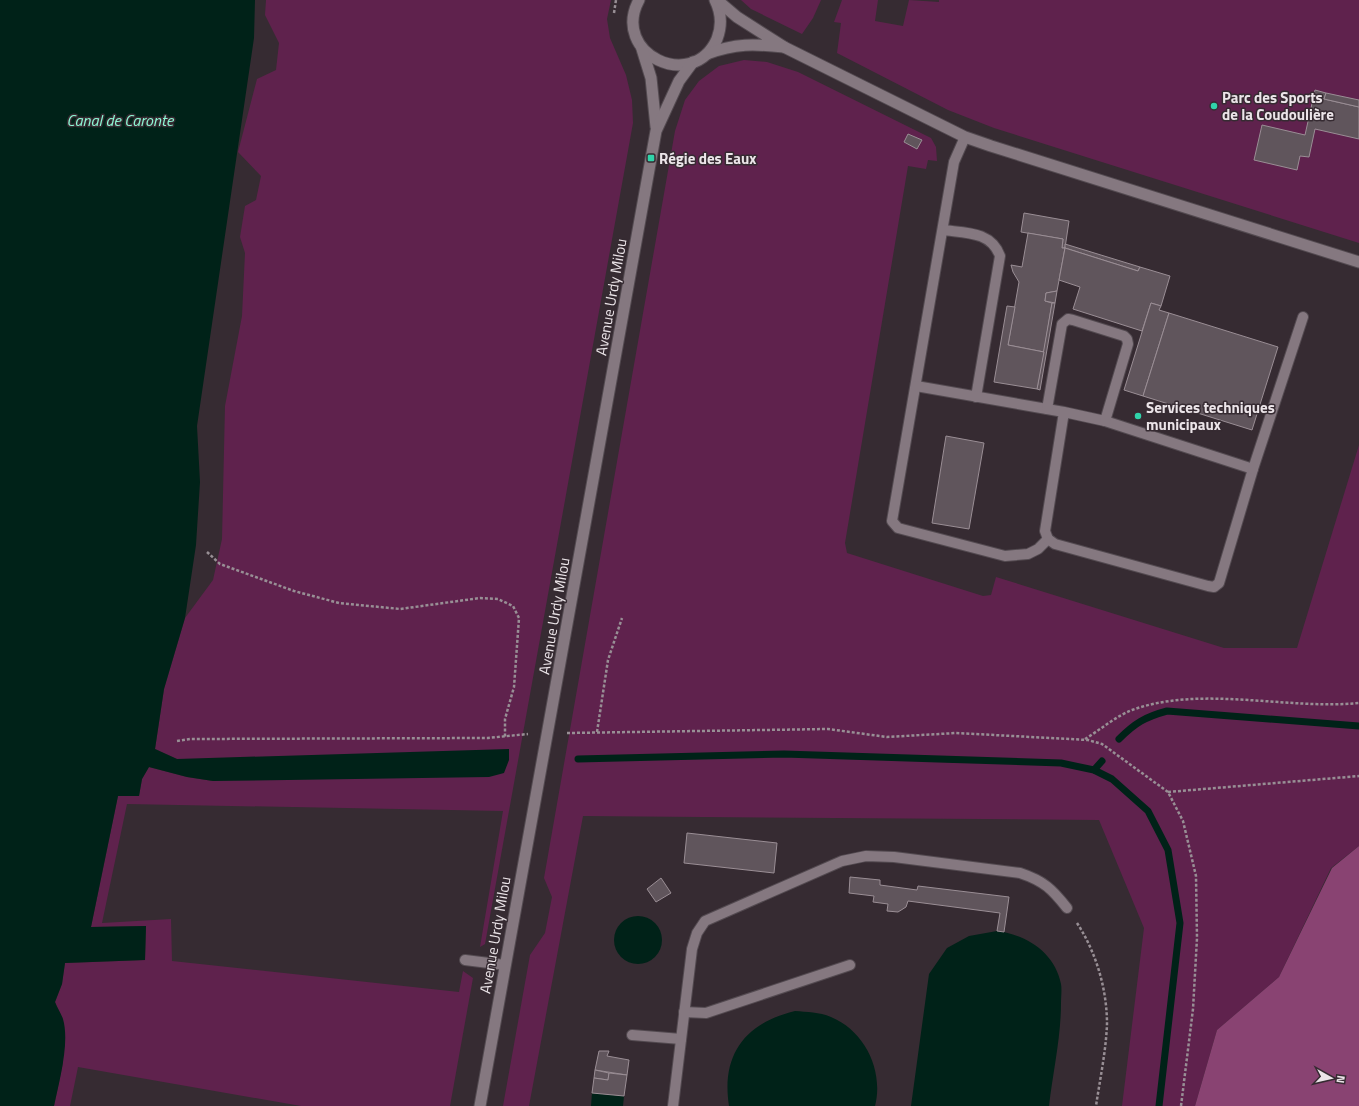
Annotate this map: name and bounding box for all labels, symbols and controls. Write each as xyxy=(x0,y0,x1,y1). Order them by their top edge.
place label: Parc des Sports de la Coudoulière xyxy=(1222,86,1334,126)
marker: Parc des Sports de la Coudoulière xyxy=(1209,101,1219,111)
water label: Canal de Caronte xyxy=(67,108,175,132)
place label: Régie des Eaux xyxy=(659,147,756,170)
marker: Régie des Eaux xyxy=(646,153,656,163)
street label: Avenue Urdy Milou xyxy=(589,237,633,357)
place label: Services techniques municipaux xyxy=(1146,396,1275,436)
marker: Services techniques municipaux xyxy=(1133,411,1143,421)
street label: Avenue Urdy Milou xyxy=(532,556,576,676)
street label: Avenue Urdy Milou xyxy=(473,875,517,995)
north arrow xyxy=(1311,1058,1351,1098)
text: N xyxy=(1332,1075,1349,1084)

